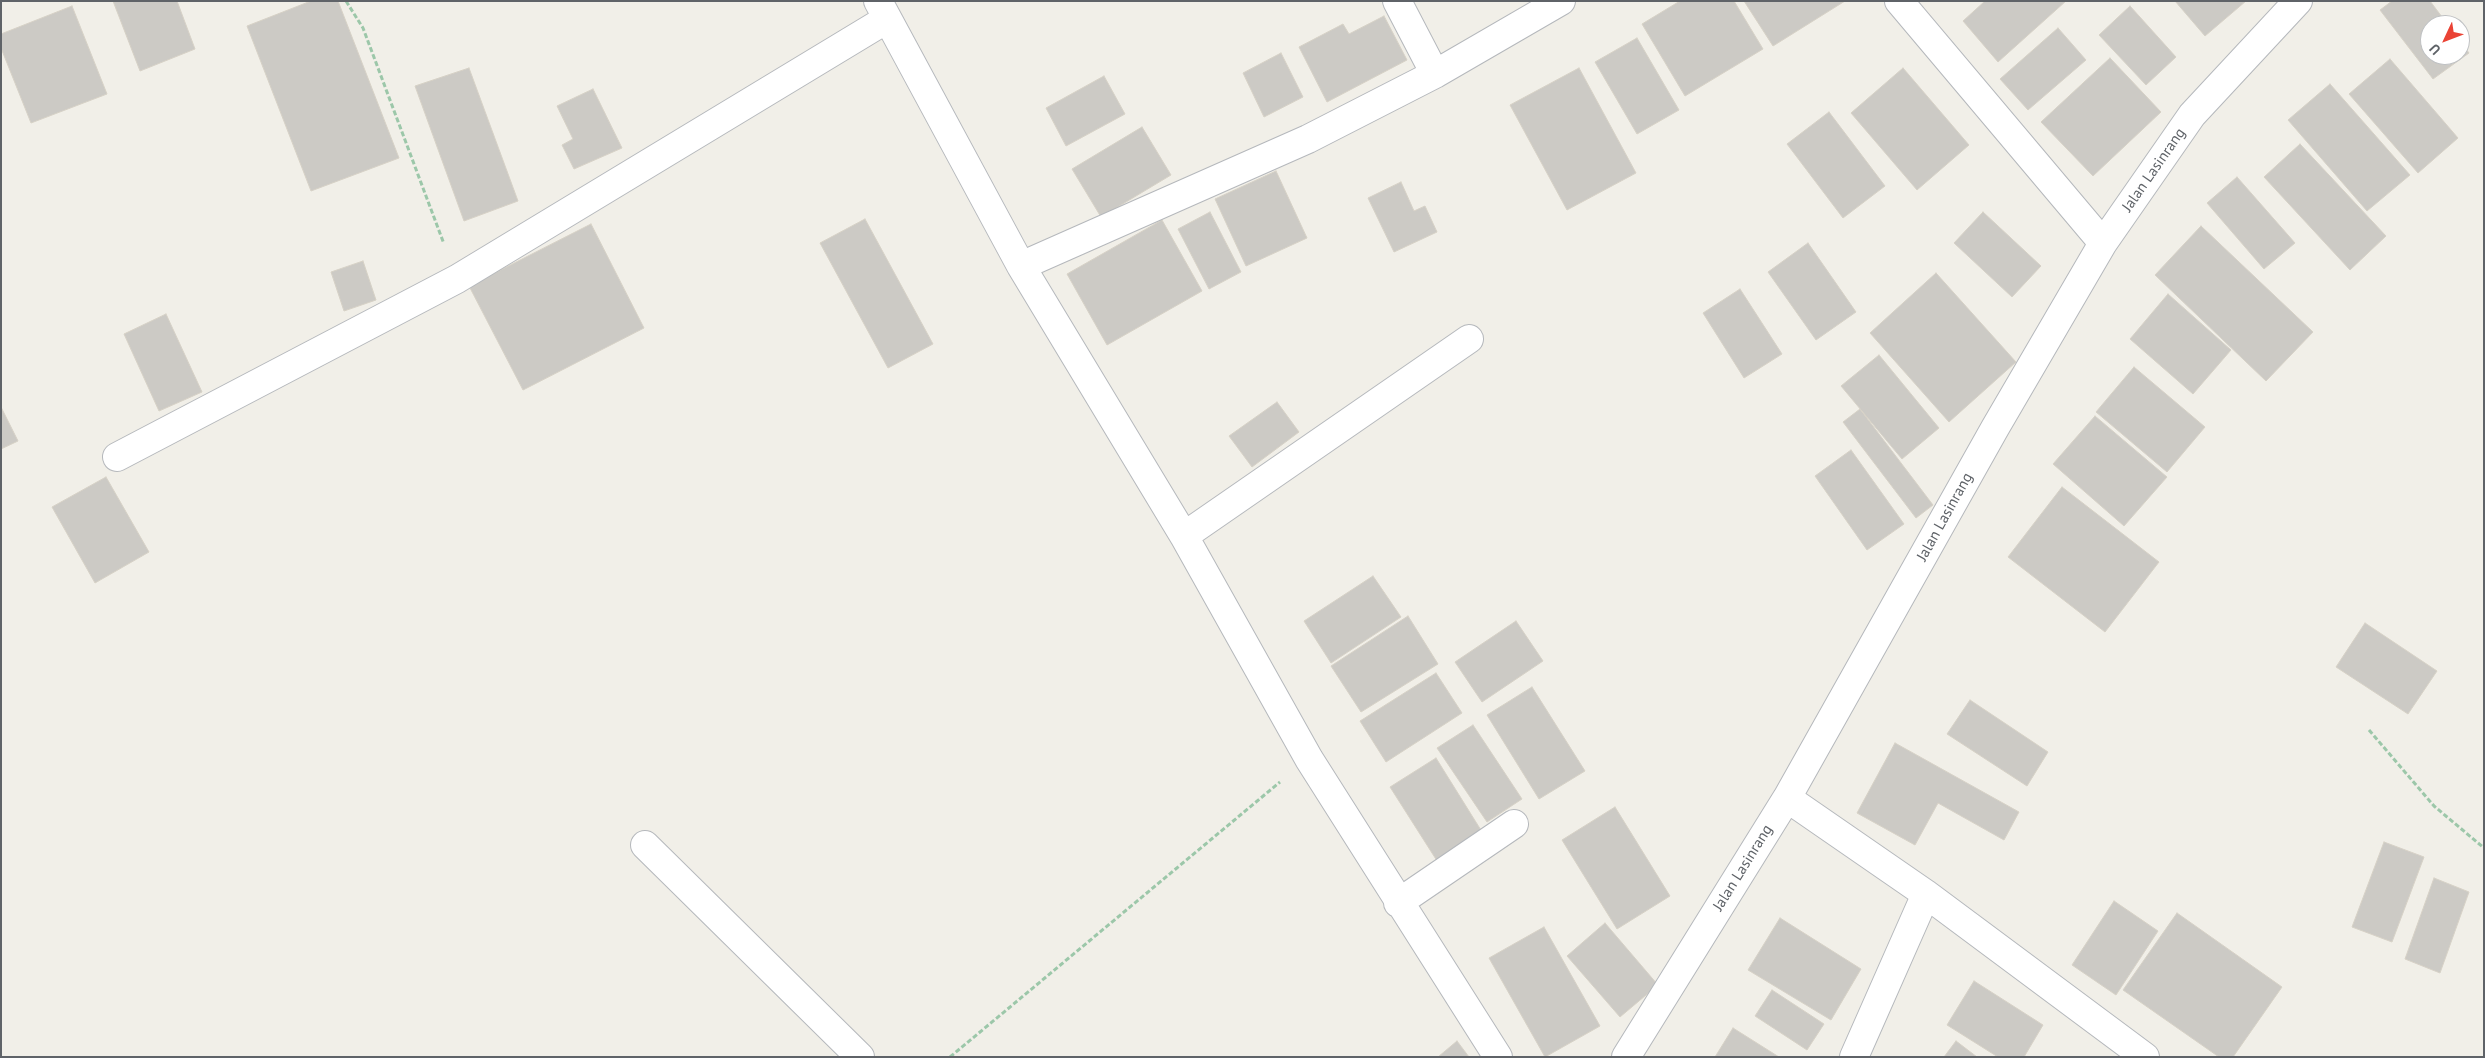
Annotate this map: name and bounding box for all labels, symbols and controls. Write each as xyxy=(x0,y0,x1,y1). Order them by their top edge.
north arrow xyxy=(2420,15,2470,65)
text: U xyxy=(2425,40,2444,59)
street label: Jalan Lasinrang xyxy=(2119,125,2189,215)
street label: Jalan Lasinrang xyxy=(1913,470,1977,564)
street label: Jalan Lasinrang xyxy=(1709,822,1777,914)

